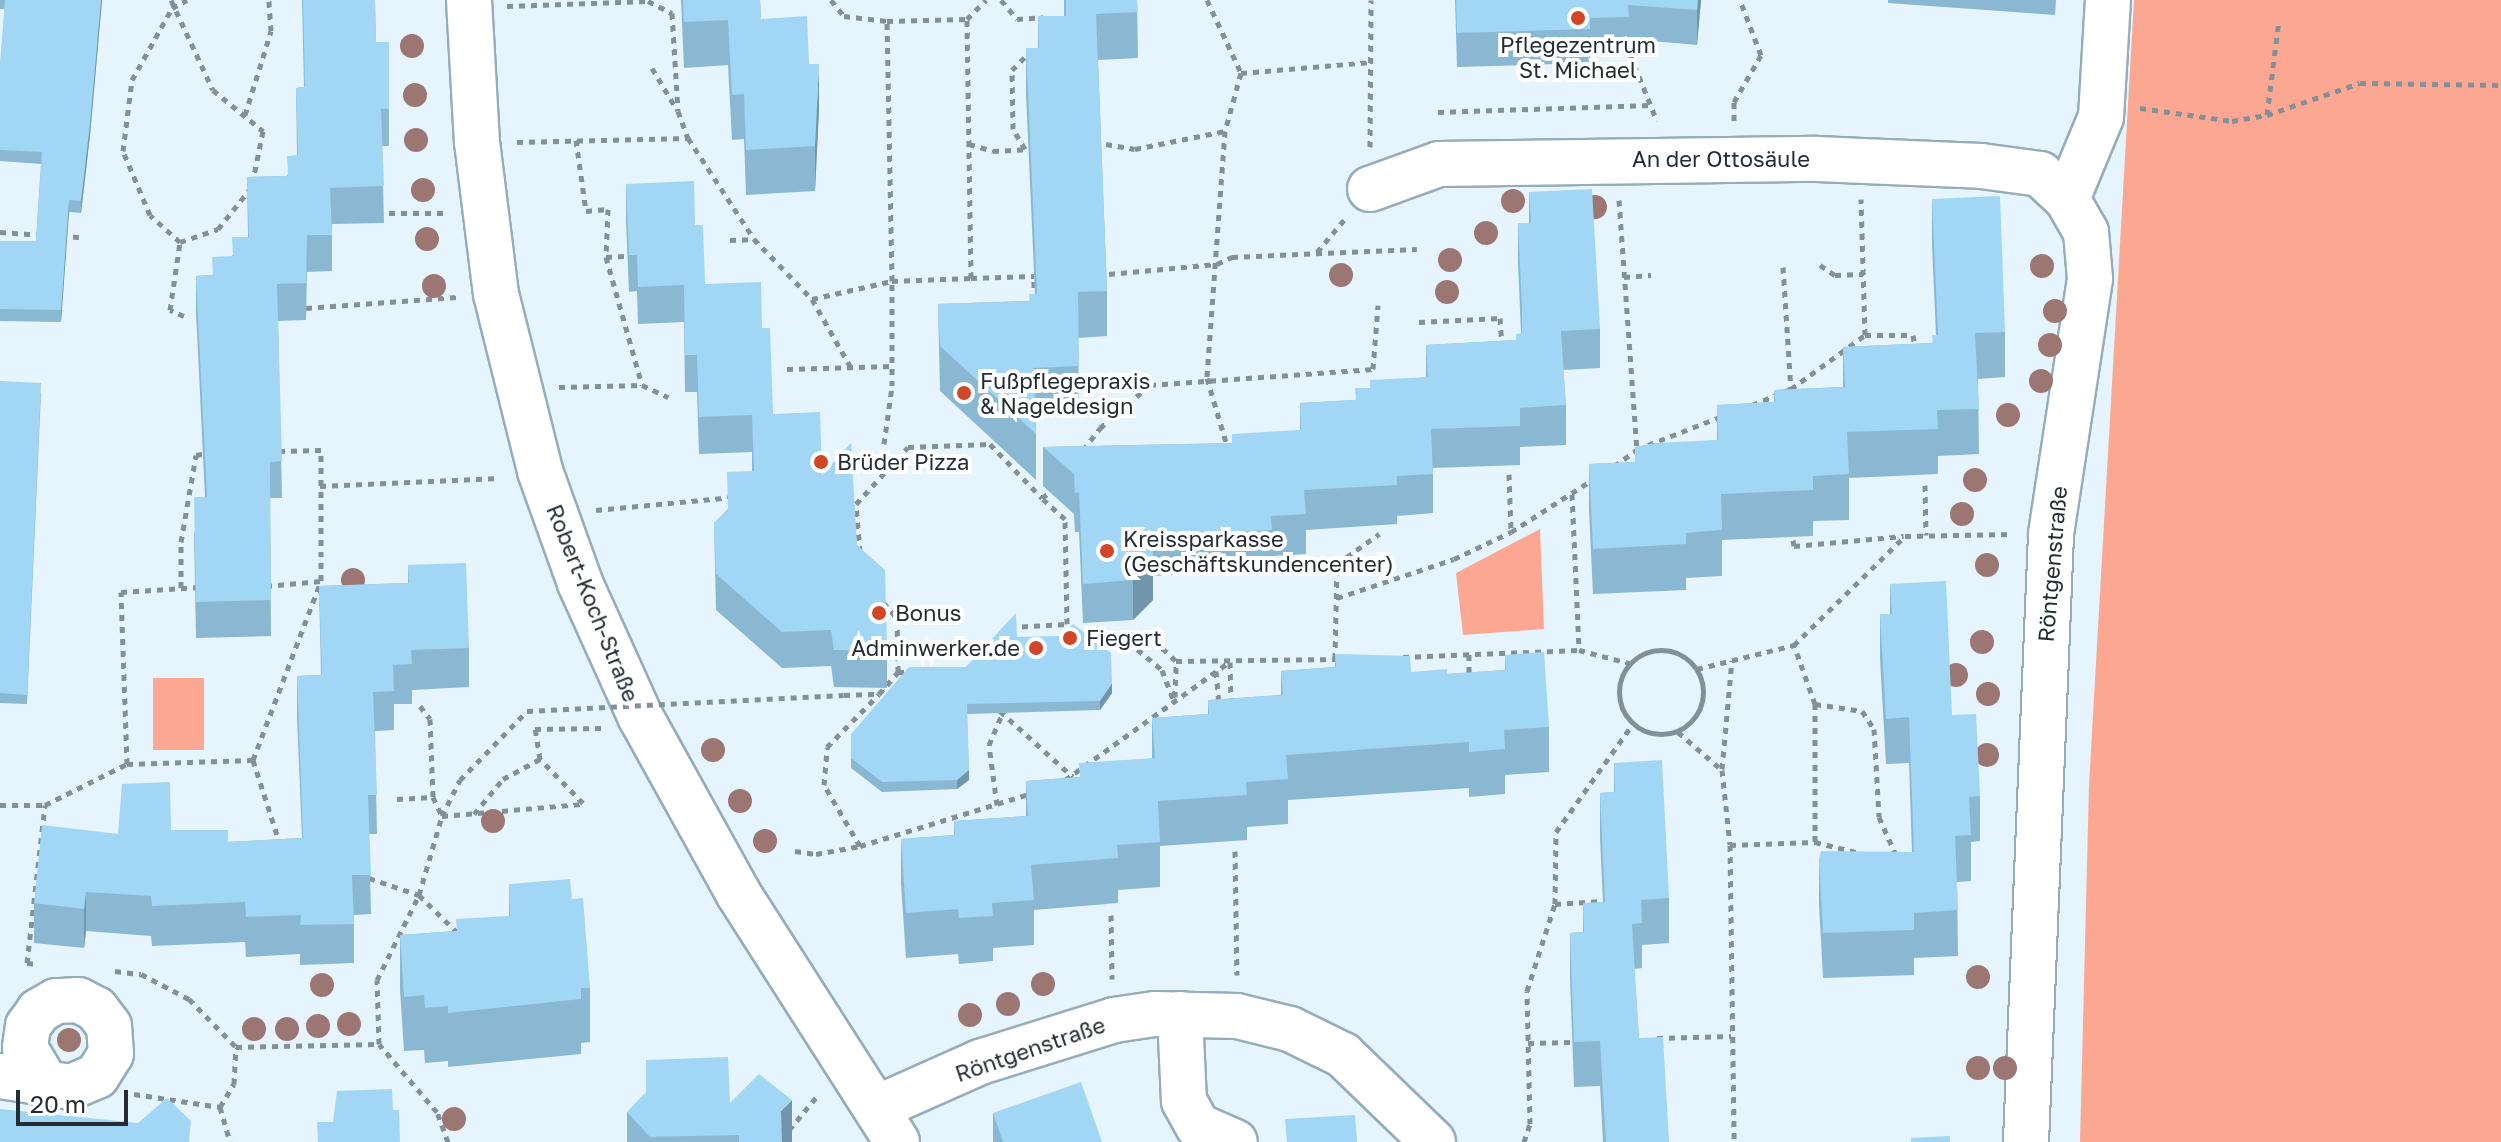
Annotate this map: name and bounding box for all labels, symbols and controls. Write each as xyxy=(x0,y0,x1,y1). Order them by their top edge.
marker: Pflegezentrum St. Michael xyxy=(1569,9,1587,27)
place label: Pflegezentrum St. Michael xyxy=(1500,31,1656,82)
street label: An der Ottosäule xyxy=(1632,146,1810,172)
place label: Fußpflegepraxis & Nageldesign xyxy=(980,367,1150,418)
marker: Fußpflegepraxis & Nageldesign xyxy=(955,384,973,402)
place label: Brüder Pizza xyxy=(837,449,969,475)
marker: Brüder Pizza xyxy=(812,453,830,471)
street label: Röntgenstraße xyxy=(2032,485,2072,643)
street label: Robert-Koch-Straße xyxy=(541,500,645,706)
place label: Kreissparkasse (Geschäftskundencenter) xyxy=(1123,525,1394,576)
marker: Kreissparkasse (Geschäftskundencenter) xyxy=(1098,542,1116,560)
place label: Bonus xyxy=(895,600,961,626)
marker: Bonus xyxy=(870,604,888,622)
place label: Fiegert xyxy=(1086,625,1162,651)
marker: Fiegert xyxy=(1061,629,1079,647)
place label: Adminwerker.de xyxy=(851,635,1020,661)
marker: Adminwerker.de xyxy=(1027,639,1045,657)
street label: Röntgenstraße xyxy=(952,1011,1108,1087)
scale bar xyxy=(20,1074,132,1124)
text: 20 m xyxy=(30,1089,86,1118)

